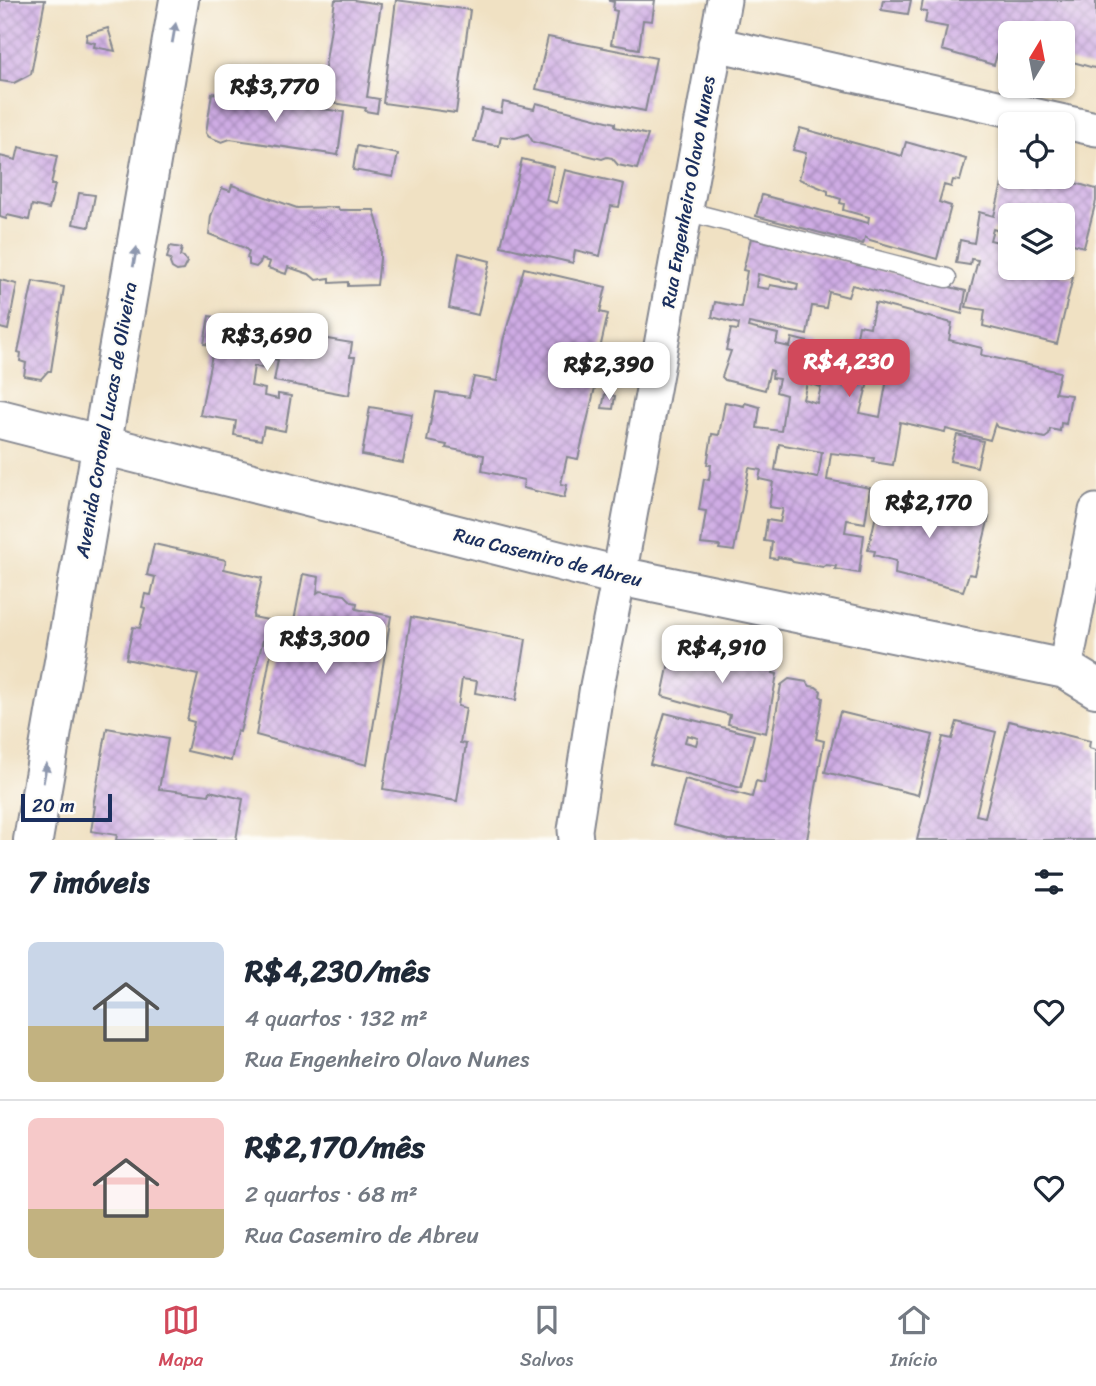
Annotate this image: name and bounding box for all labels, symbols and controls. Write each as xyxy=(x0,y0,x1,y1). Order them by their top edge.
north arrow xyxy=(998,21,1074,98)
map controls xyxy=(998,21,1075,280)
one-way arrow xyxy=(168,22,179,44)
pin: R$3,770 xyxy=(210,64,340,124)
text: R$3,770 xyxy=(230,66,320,107)
street label: Rua Engenheiro Olavo Nunes xyxy=(651,73,725,311)
button: locate xyxy=(998,112,1075,189)
button: layers xyxy=(998,203,1075,280)
one-way arrow xyxy=(130,246,141,268)
street label: Avenida Coronel Lucas de Oliveira xyxy=(65,279,147,562)
pin: R$3,690 xyxy=(202,314,332,373)
text: R$3,690 xyxy=(222,315,312,356)
pin: R$4,230 xyxy=(784,340,914,399)
text: R$4,230 xyxy=(804,341,894,382)
pin: R$2,390 xyxy=(544,342,674,402)
text: R$2,390 xyxy=(564,344,654,385)
pin: R$2,170 xyxy=(864,480,994,540)
text: R$2,170 xyxy=(886,482,972,523)
street label: Rua Casemiro de Abreu xyxy=(450,518,646,596)
pin: R$3,300 xyxy=(260,616,390,676)
text: R$3,300 xyxy=(280,618,370,659)
pin: R$4,910 xyxy=(657,626,787,685)
text: R$4,910 xyxy=(678,627,766,668)
one-way arrow xyxy=(40,762,51,784)
text: 20 m xyxy=(32,789,75,822)
scale bar xyxy=(21,791,112,823)
text: 7 imóveis xyxy=(28,855,149,909)
icon: filters xyxy=(1030,863,1068,901)
text: R$4,230/mês xyxy=(245,944,430,998)
icon: home xyxy=(84,970,168,1054)
icon: heart xyxy=(1030,993,1068,1031)
text: 4 quartos · 132 m² xyxy=(245,998,428,1039)
text: Rua Engenheiro Olavo Nunes xyxy=(245,1039,529,1080)
text: R$2,170/mês xyxy=(245,1120,425,1174)
icon: home xyxy=(84,1146,168,1230)
icon: heart xyxy=(1030,1169,1068,1207)
text: 2 quartos · 68 m² xyxy=(245,1174,418,1215)
text: Rua Casemiro de Abreu xyxy=(245,1215,479,1256)
tab: Mapa xyxy=(158,1301,203,1376)
tab: Salvos xyxy=(520,1301,573,1376)
tab: Início xyxy=(890,1301,938,1376)

